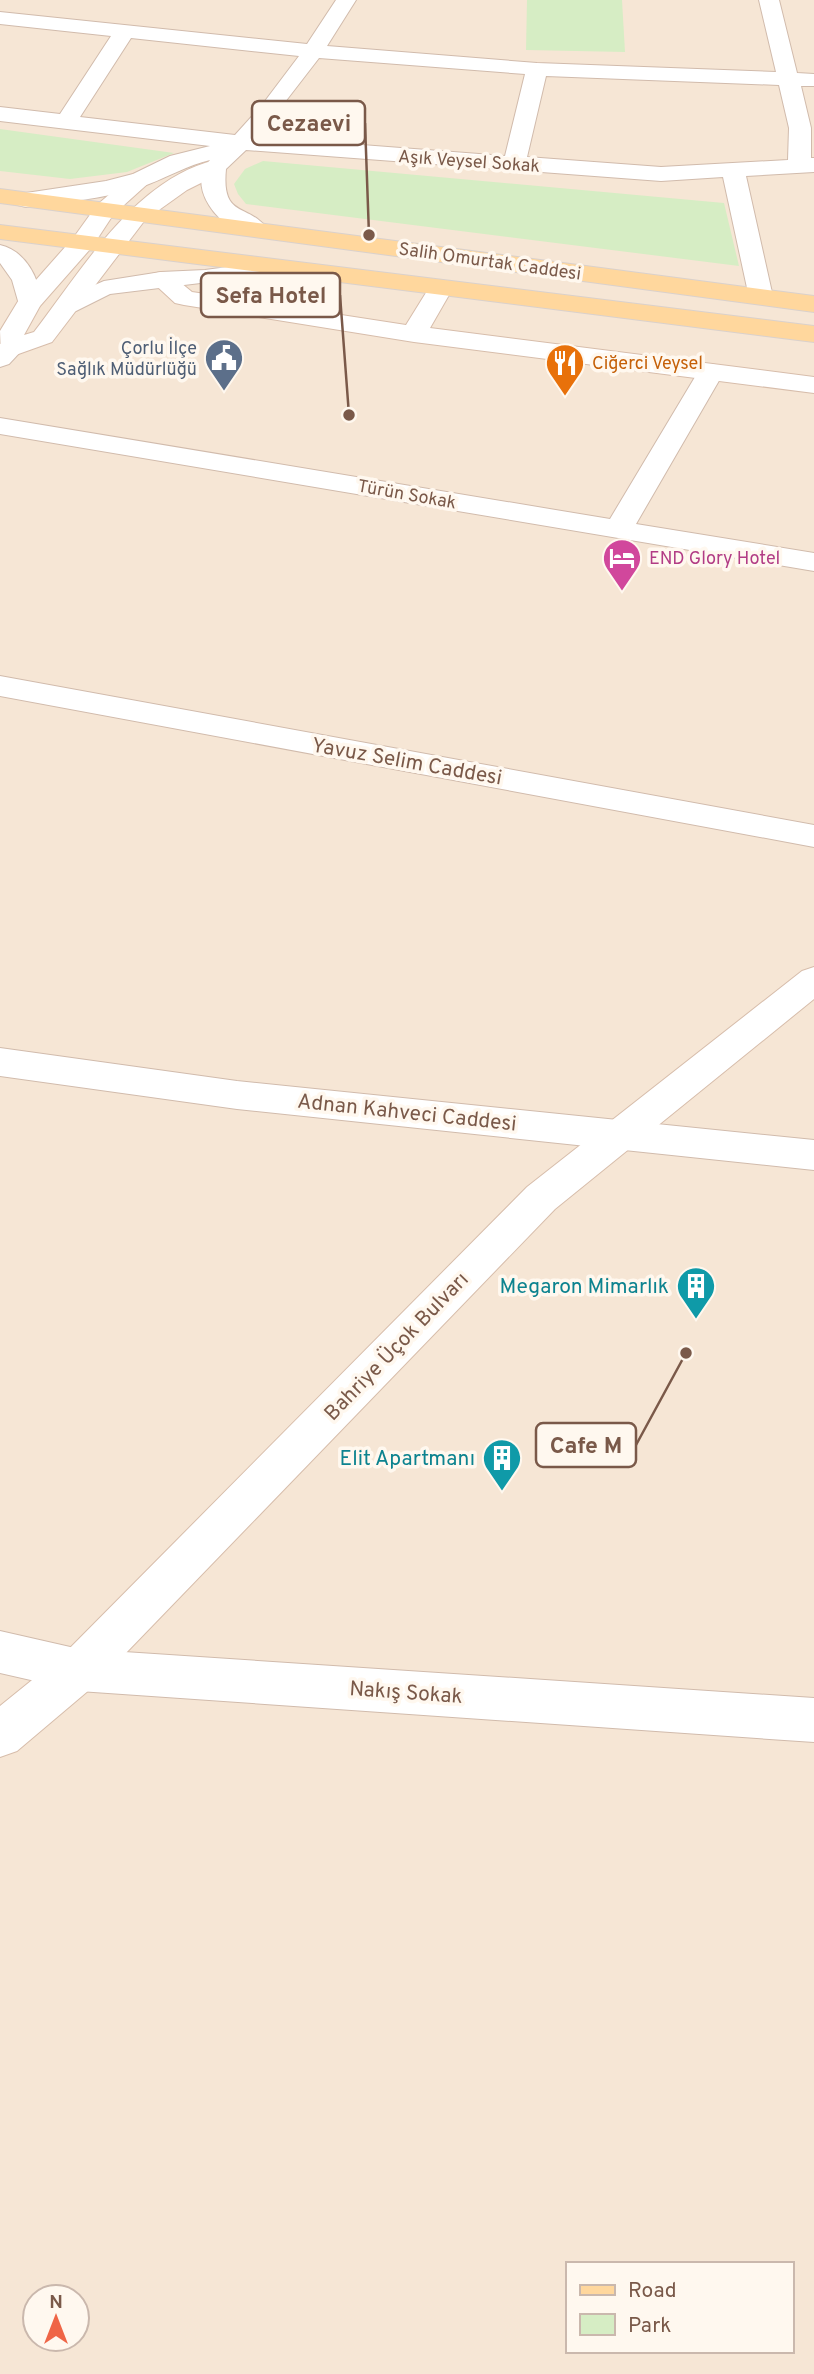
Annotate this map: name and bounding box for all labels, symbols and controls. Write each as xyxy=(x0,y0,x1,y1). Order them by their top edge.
callout: Cezaevi xyxy=(252,101,365,145)
text: Cezaevi xyxy=(267,111,351,140)
street label: Aşık Veysel Sokak xyxy=(397,146,541,179)
street label: Salih Omurtak Caddesi xyxy=(397,238,582,287)
callout: Sefa Hotel xyxy=(201,273,340,317)
text: Sefa Hotel xyxy=(216,283,326,312)
place label: Çorlu İlçe Sağlık Müdürlüğü xyxy=(56,336,197,382)
public building icon: Çorlu İlçe Sağlık Müdürlüğü xyxy=(203,337,245,392)
restaurant icon: Ciğerci Veysel xyxy=(544,342,586,397)
place label: Ciğerci Veysel xyxy=(592,353,703,376)
street label: Türün Sokak xyxy=(355,475,458,515)
hotel icon: END Glory Hotel xyxy=(601,537,643,592)
place label: END Glory Hotel xyxy=(649,548,780,571)
street label: Yavuz Selim Caddesi xyxy=(309,732,504,793)
street label: Adnan Kahveci Caddesi xyxy=(296,1089,518,1138)
building icon: Megaron Mimarlık xyxy=(675,1265,717,1320)
street label: Bahriye Üçok Bulvarı xyxy=(319,1267,475,1427)
place label: Megaron Mimarlık xyxy=(500,1274,669,1301)
callout: Cafe M xyxy=(536,1423,636,1467)
text: Cafe M xyxy=(550,1433,622,1462)
building icon: Elit Apartmanı xyxy=(481,1437,523,1492)
place label: Elit Apartmanı xyxy=(340,1446,475,1473)
street label: Nakış Sokak xyxy=(348,1676,463,1711)
legend xyxy=(566,2262,793,2353)
text: Road xyxy=(628,2278,677,2305)
north arrow xyxy=(21,2283,91,2353)
text: N xyxy=(49,2291,63,2315)
text: Park xyxy=(628,2313,671,2340)

